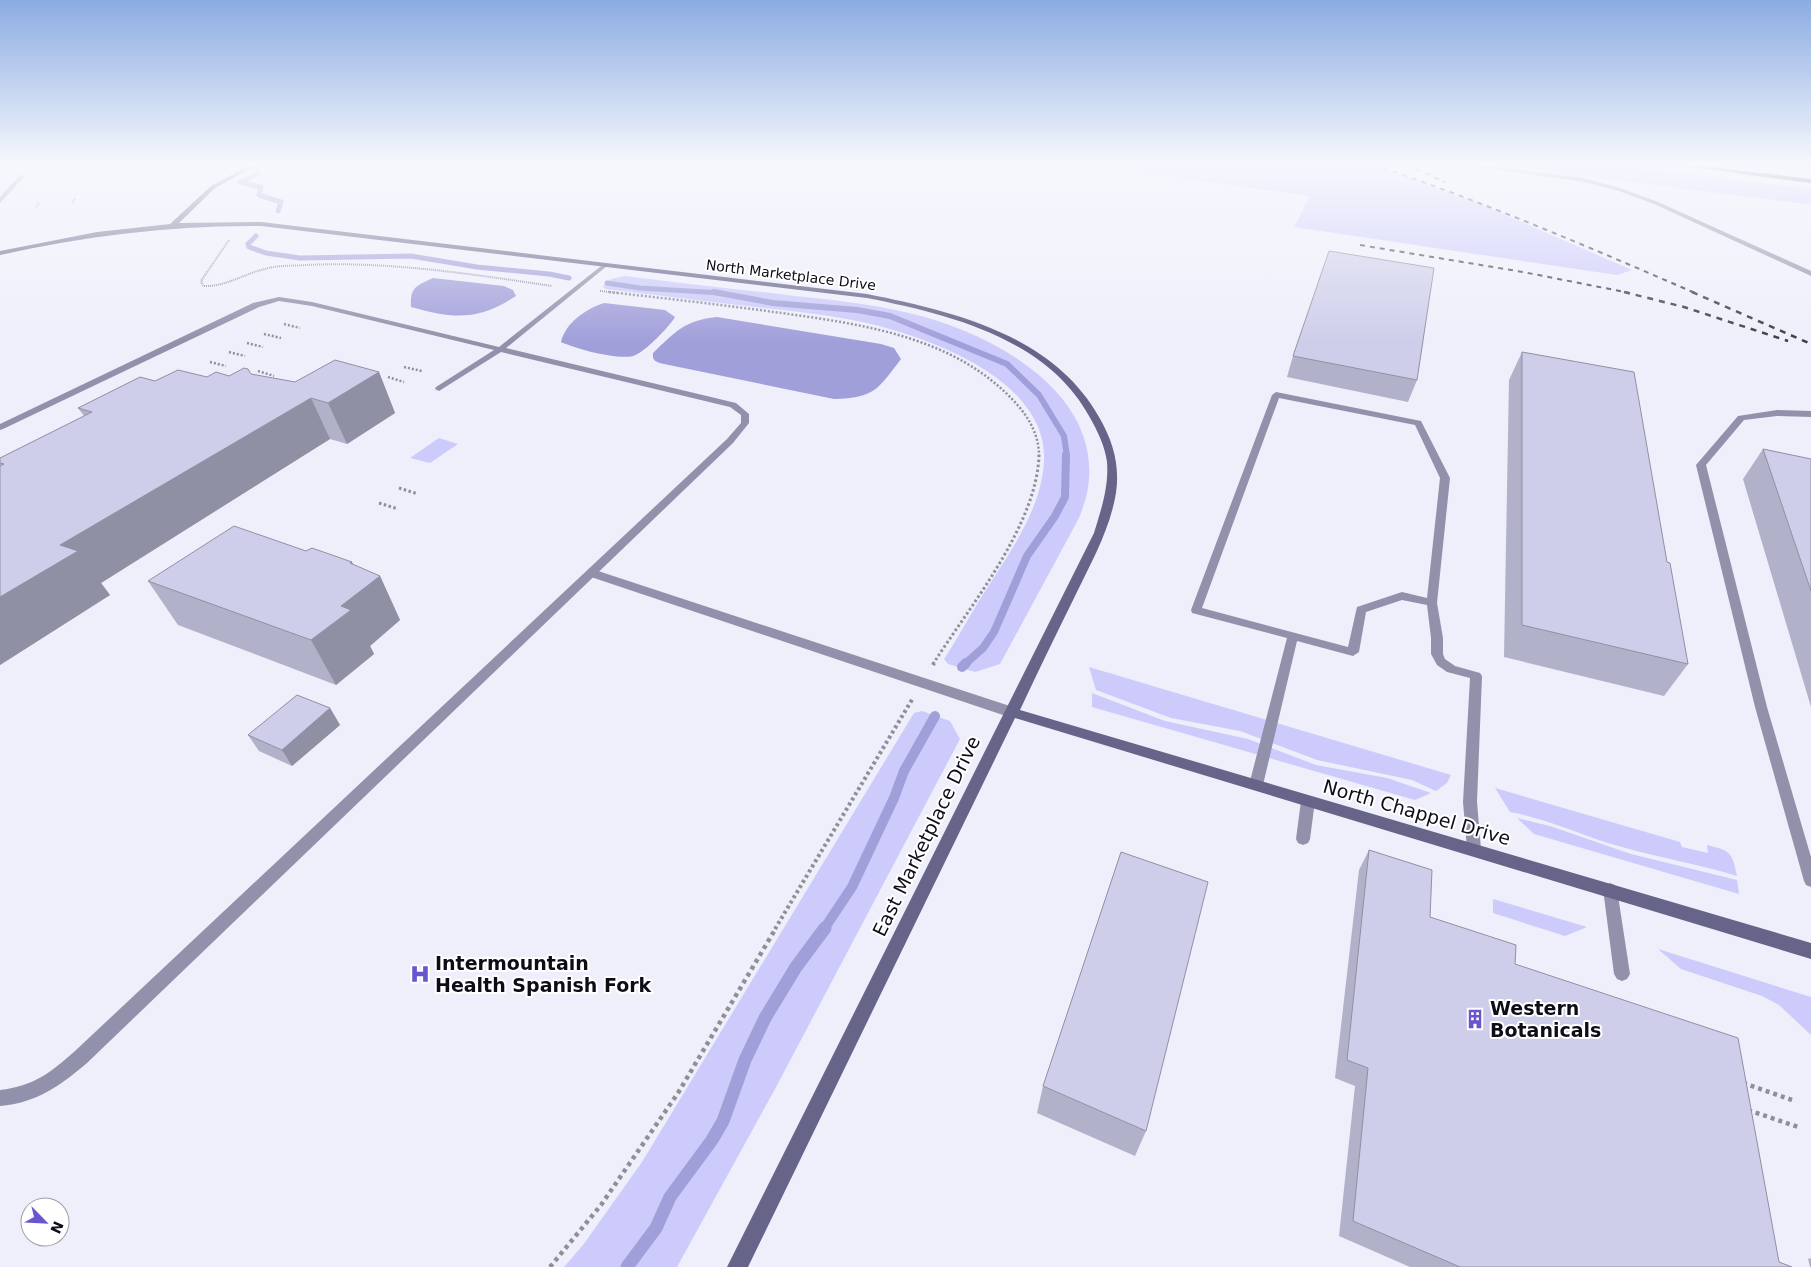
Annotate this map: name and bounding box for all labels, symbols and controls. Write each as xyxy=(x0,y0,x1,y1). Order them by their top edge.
street label: North Marketplace Drive xyxy=(705,257,877,293)
street label: East Marketplace Drive xyxy=(868,732,984,940)
street label: North Chappel Drive xyxy=(1321,775,1513,849)
place label: Intermountain Health Spanish Fork xyxy=(435,952,652,996)
hospital icon: Intermountain Health Spanish Fork xyxy=(409,963,431,985)
place label: Western Botanicals xyxy=(1490,997,1601,1041)
building icon: Western Botanicals xyxy=(1464,1008,1486,1030)
north arrow xyxy=(20,1197,70,1247)
text: N xyxy=(47,1219,67,1236)

